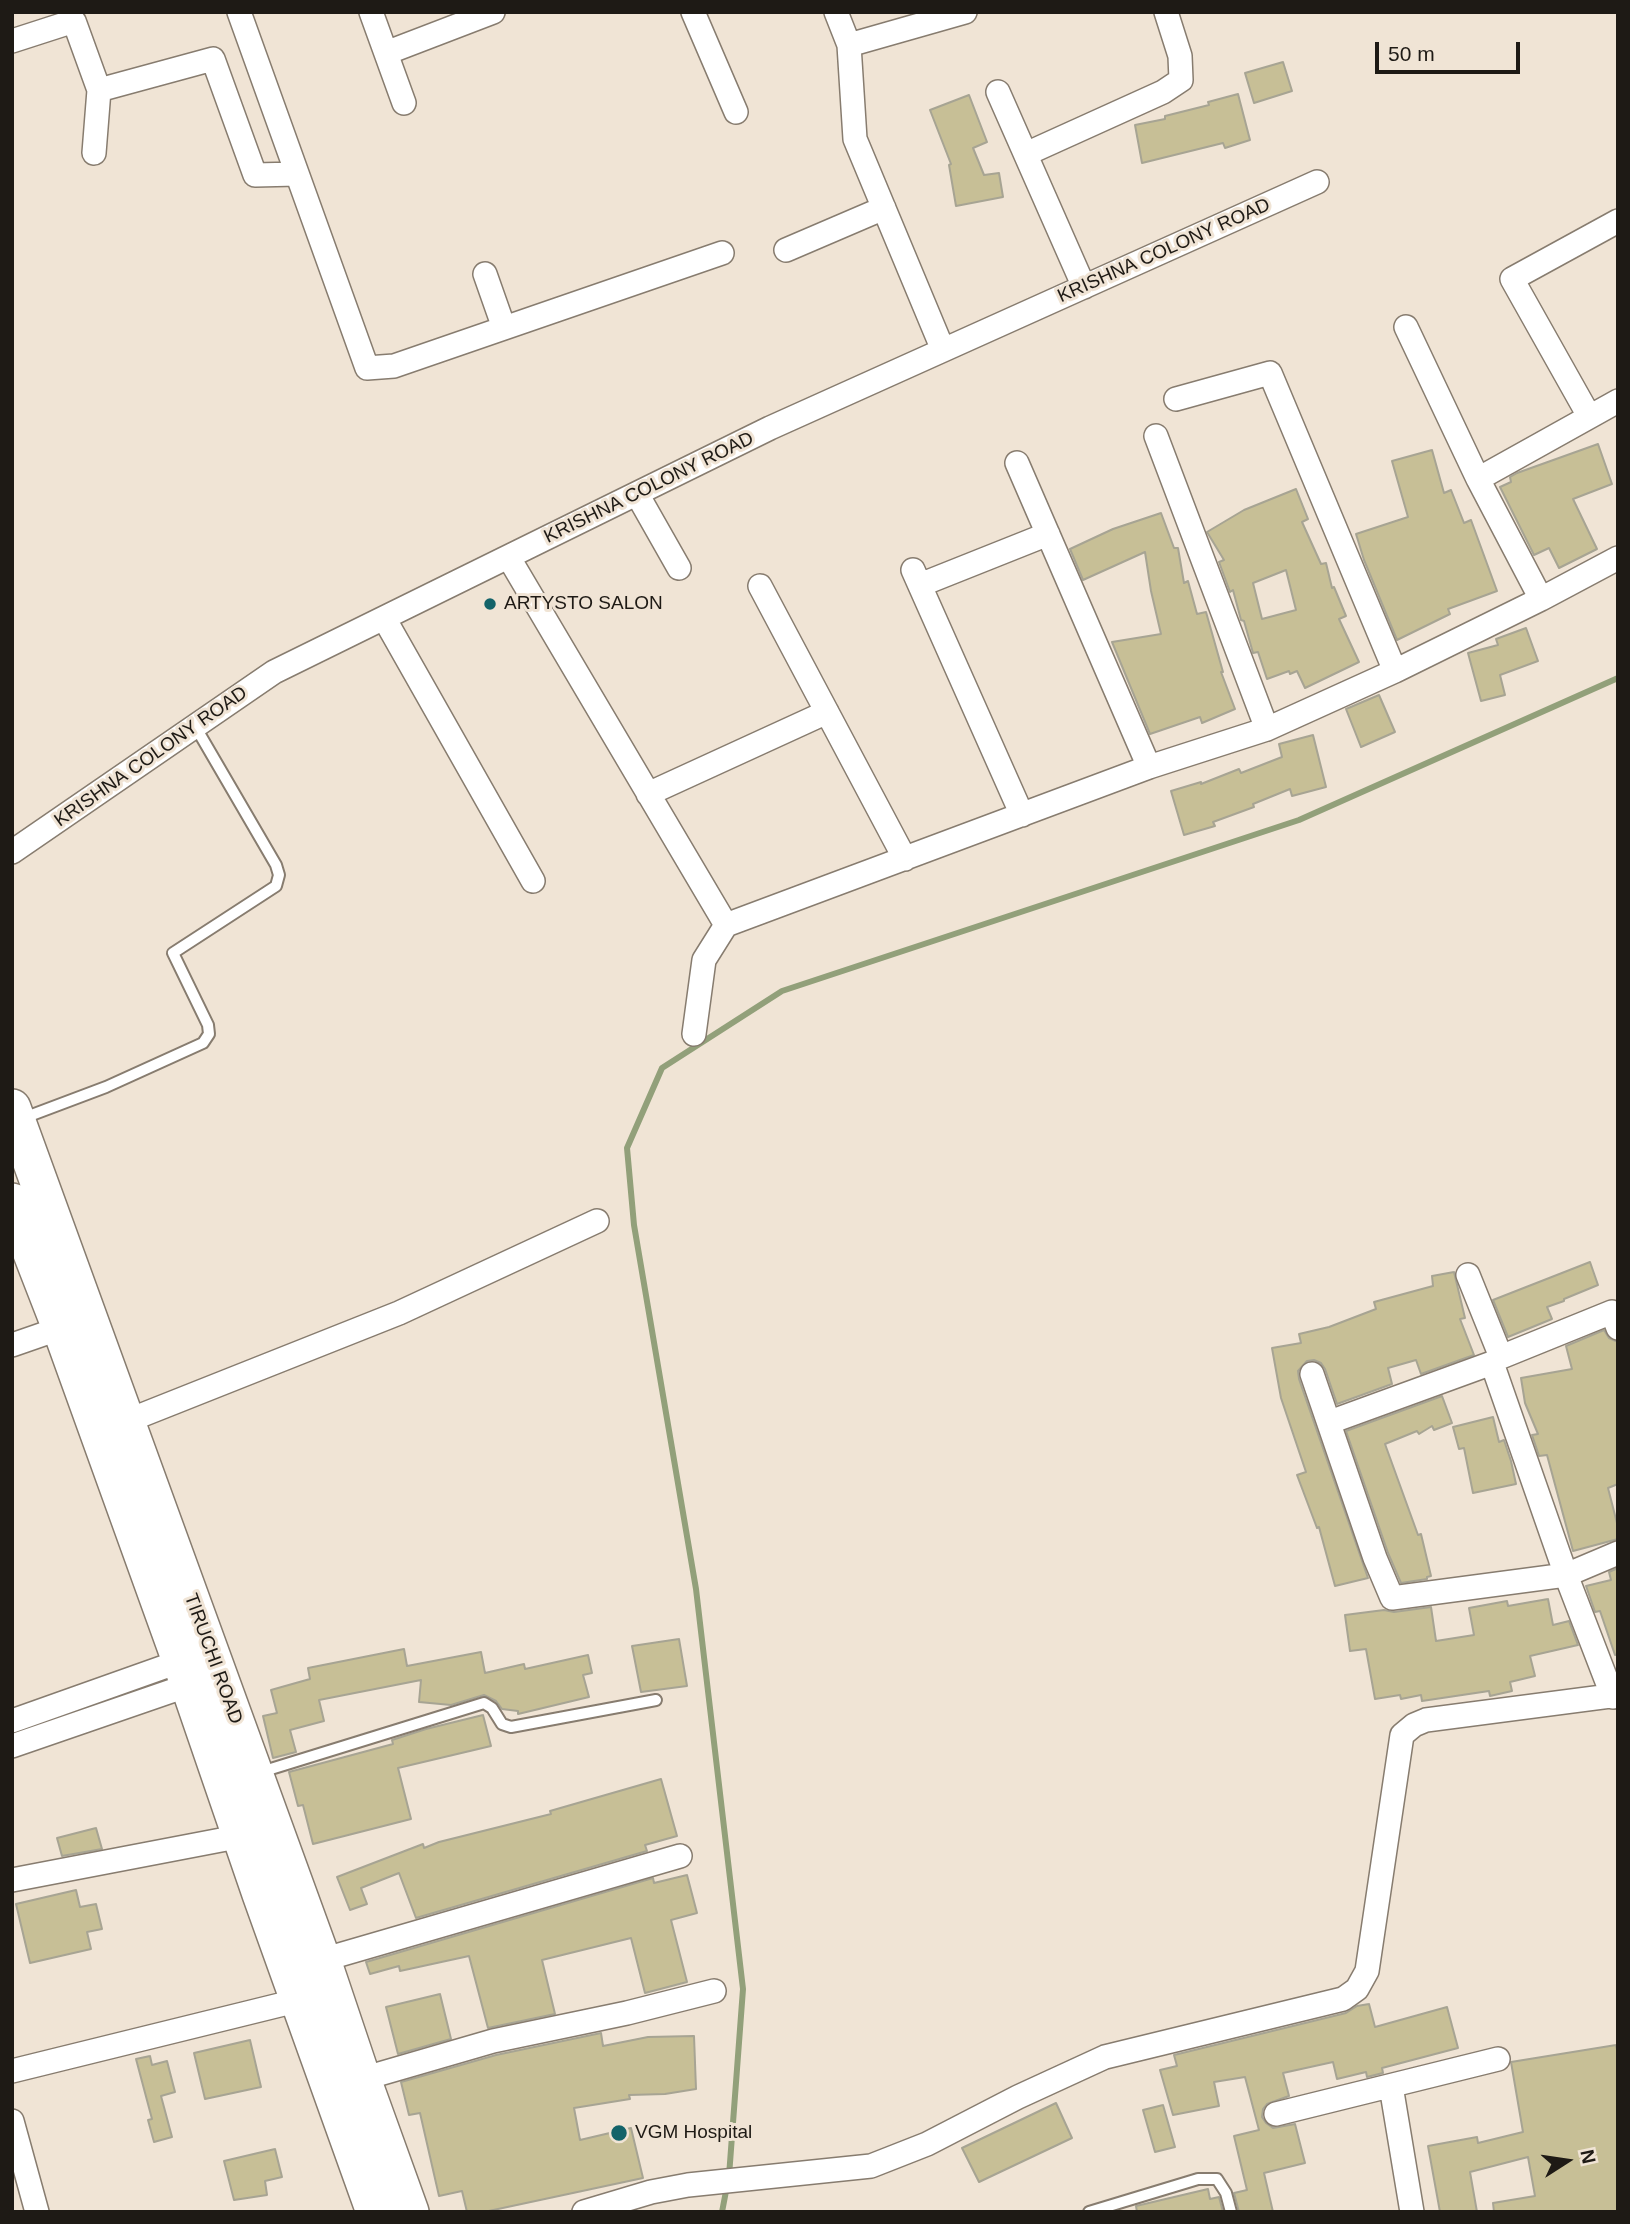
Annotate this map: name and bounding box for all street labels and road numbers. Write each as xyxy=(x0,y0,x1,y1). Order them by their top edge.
street label: KRISHNA COLONY ROAD xyxy=(1054,194,1274,308)
street label: KRISHNA COLONY ROAD xyxy=(541,427,757,549)
street label: KRISHNA COLONY ROAD xyxy=(50,682,252,832)
street label: TIRUCHI ROAD xyxy=(179,1591,247,1727)

